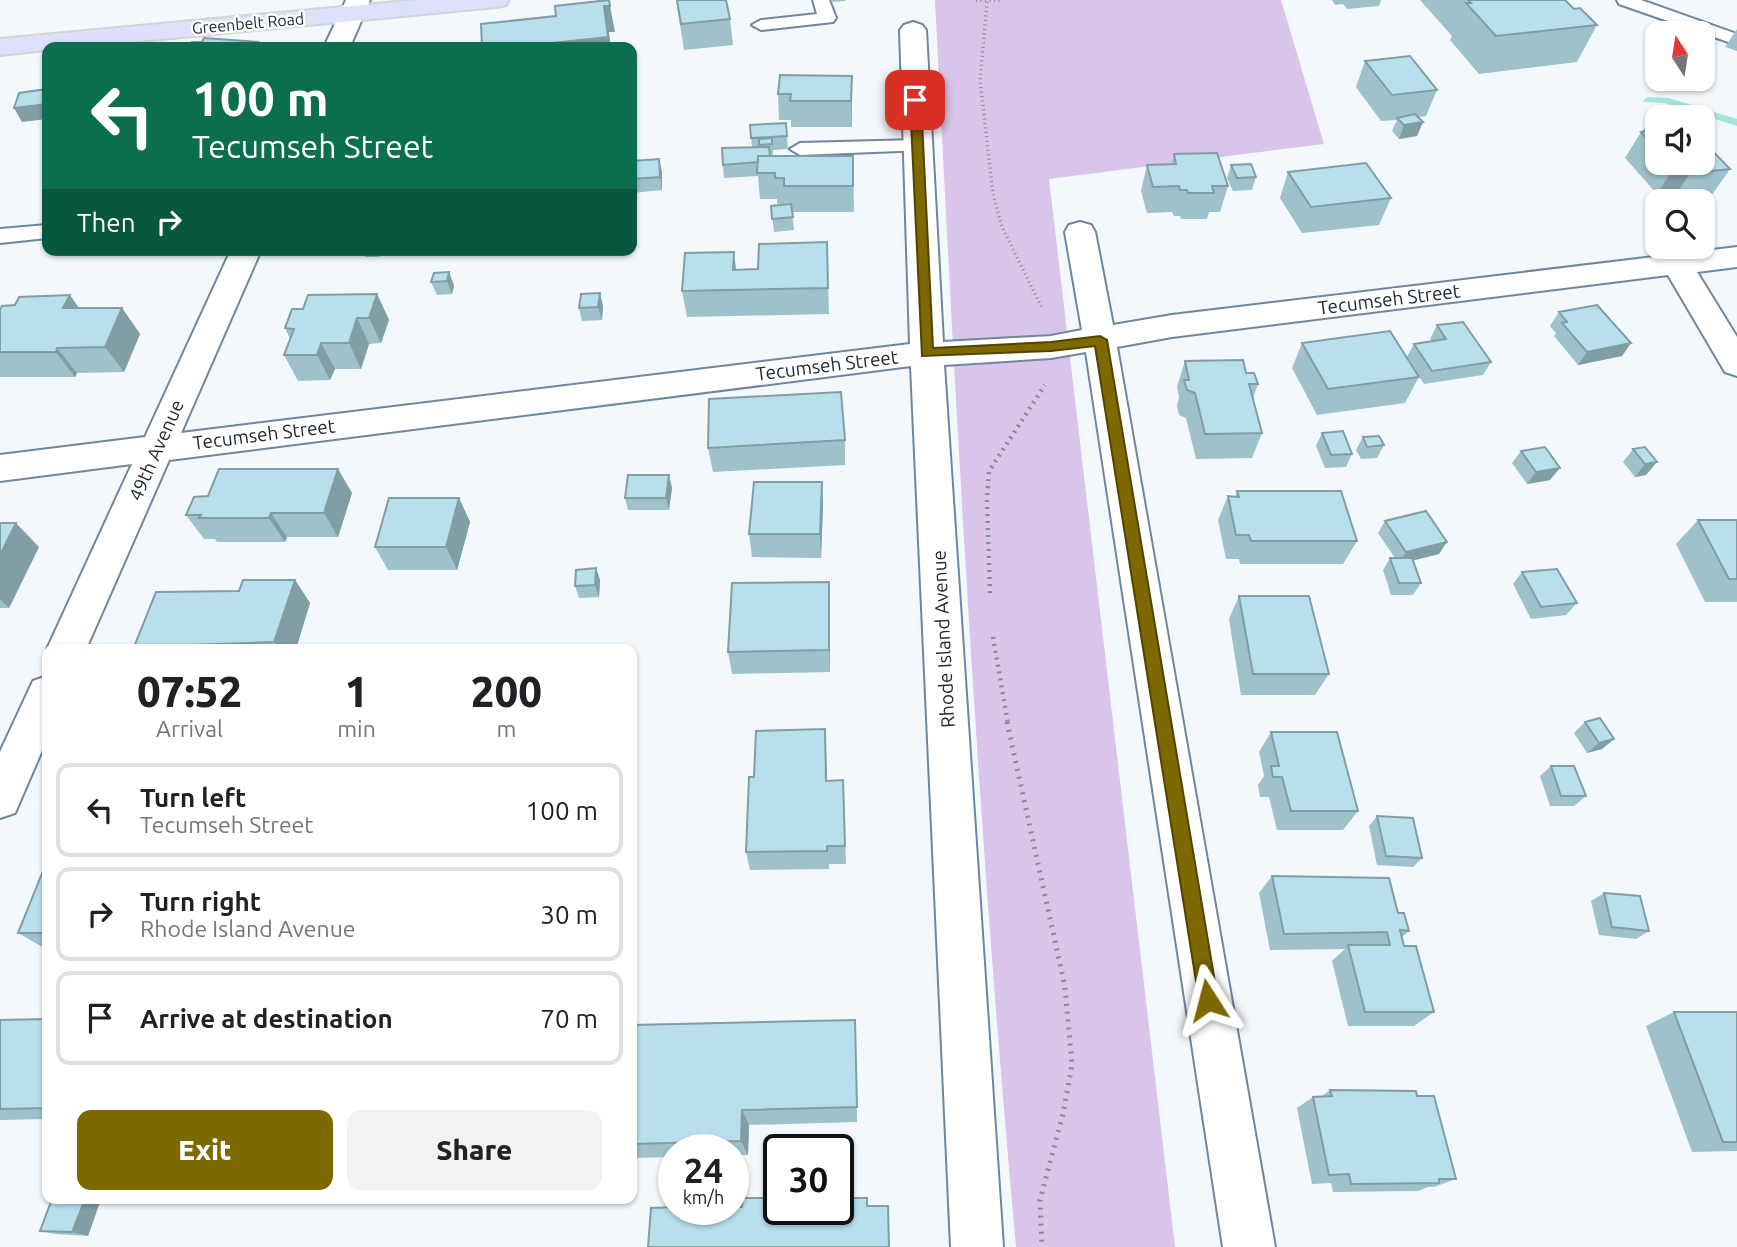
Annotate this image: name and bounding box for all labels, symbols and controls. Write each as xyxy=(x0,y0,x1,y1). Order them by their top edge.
street label: Greenbelt Road xyxy=(191,9,305,37)
north arrow xyxy=(1645,21,1715,91)
map controls xyxy=(1645,21,1715,259)
icon: left xyxy=(77,70,168,161)
text: 100 m xyxy=(192,70,329,125)
pin xyxy=(885,70,945,130)
icon: arrive xyxy=(896,81,934,119)
button: sound xyxy=(1645,105,1715,175)
text: Tecumseh Street xyxy=(192,128,433,164)
button: search xyxy=(1645,189,1715,259)
icon: right xyxy=(150,203,188,241)
text: Then xyxy=(77,208,136,237)
street label: Tecumseh Street xyxy=(1317,279,1462,319)
street label: Tecumseh Street xyxy=(755,345,900,385)
street label: 49th Avenue xyxy=(124,396,188,504)
street label: Tecumseh Street xyxy=(192,414,337,454)
street label: Rhode Island Avenue xyxy=(927,550,959,728)
text: 07:52 xyxy=(137,668,242,715)
text: 1 xyxy=(345,668,368,715)
text: 200 xyxy=(471,668,542,715)
text: Arrival xyxy=(156,716,223,741)
text: min xyxy=(337,716,376,741)
text: m xyxy=(496,716,516,741)
text: Turn left xyxy=(140,783,246,812)
icon: left xyxy=(81,791,119,829)
text: 100 m xyxy=(526,796,598,825)
text: Tecumseh Street xyxy=(140,812,313,837)
text: Turn right xyxy=(140,887,261,916)
icon: right xyxy=(81,895,119,933)
text: 30 m xyxy=(540,900,598,929)
text: Rhode Island Avenue xyxy=(140,916,355,941)
position arrow xyxy=(1171,963,1245,1037)
icon: arrive xyxy=(81,999,119,1037)
text: Arrive at destination xyxy=(140,1004,393,1033)
text: 70 m xyxy=(540,1004,598,1033)
button: Exit xyxy=(77,1110,333,1190)
button: Share xyxy=(347,1110,602,1190)
speed limit sign: 30 xyxy=(763,1134,854,1225)
text: 24 xyxy=(684,1150,723,1190)
text: km/h xyxy=(683,1187,724,1207)

